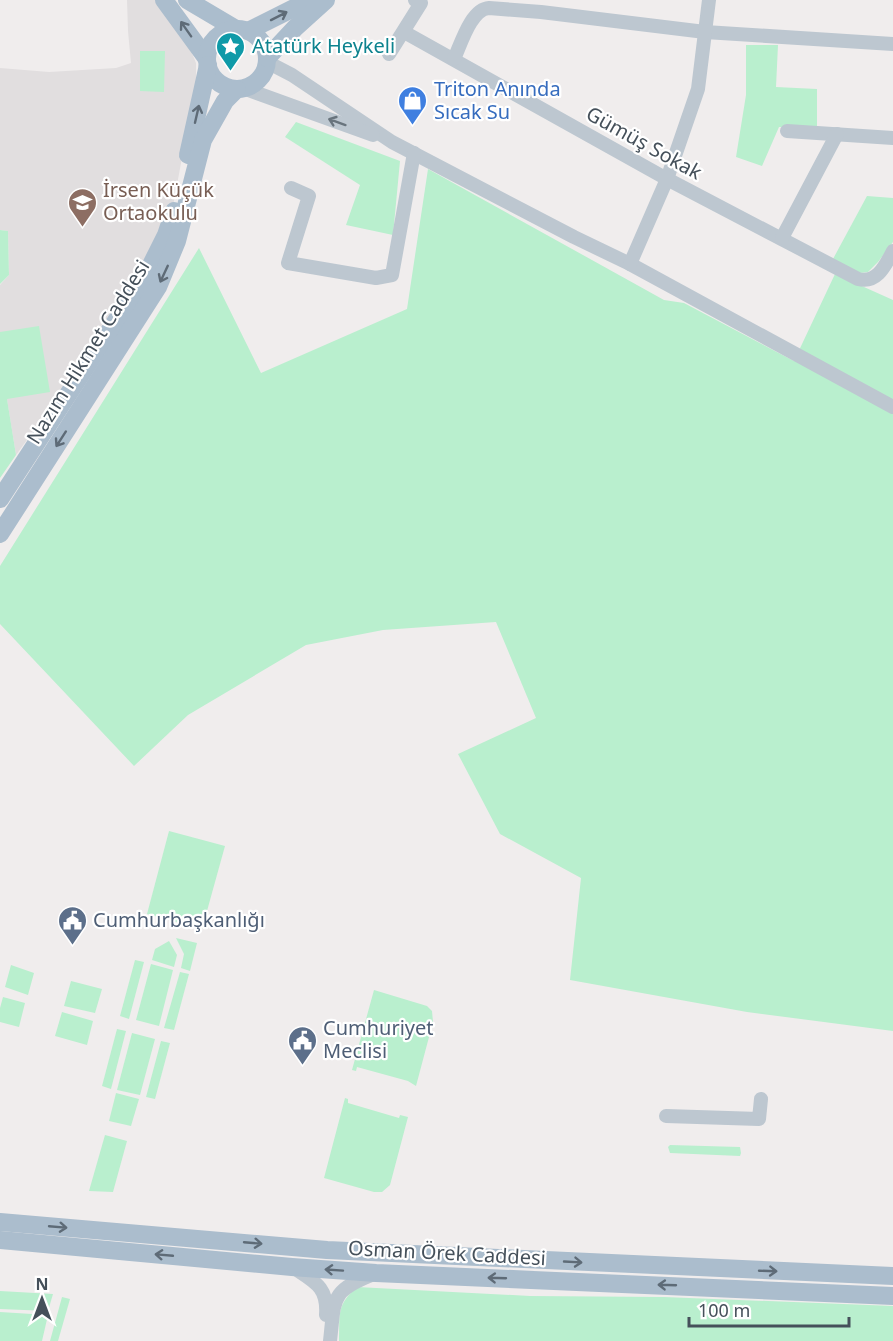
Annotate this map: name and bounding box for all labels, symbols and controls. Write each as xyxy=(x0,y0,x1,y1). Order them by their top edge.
one-way arrow xyxy=(270,10,288,22)
one-way arrow xyxy=(180,21,192,38)
place icon: Atatürk Heykeli xyxy=(215,30,247,72)
place label: Atatürk Heykeli xyxy=(252,32,395,59)
place label: Triton Anında Sıcak Su xyxy=(434,75,561,125)
shop icon: Triton Anında Sıcak Su xyxy=(397,84,429,126)
street label: Gümüş Sokak xyxy=(582,100,707,186)
one-way arrow xyxy=(192,105,203,125)
one-way arrow xyxy=(328,115,347,126)
place label: İrsen Küçük Ortaokulu xyxy=(103,176,214,226)
school or university icon: İrsen Küçük Ortaokulu xyxy=(66,186,98,228)
street label: Nazım Hikmet Caddesi xyxy=(20,255,155,449)
one-way arrow xyxy=(158,264,169,282)
one-way arrow xyxy=(55,430,67,447)
public building icon: Cumhurbaşkanlığı xyxy=(56,904,88,946)
place label: Cumhurbaşkanlığı xyxy=(93,906,265,933)
place label: Cumhuriyet Meclisi xyxy=(323,1014,434,1064)
public building icon: Cumhuriyet Meclisi xyxy=(286,1024,318,1066)
one-way arrow xyxy=(48,1222,68,1233)
street label: Osman Örek Caddesi xyxy=(348,1234,547,1271)
one-way arrow xyxy=(242,1238,262,1249)
one-way arrow xyxy=(155,1249,175,1260)
one-way arrow xyxy=(563,1257,583,1268)
one-way arrow xyxy=(325,1264,344,1275)
one-way arrow xyxy=(757,1265,777,1276)
north arrow xyxy=(12,1269,72,1329)
text: N xyxy=(35,1273,49,1295)
one-way arrow xyxy=(488,1273,508,1284)
one-way arrow xyxy=(657,1280,677,1291)
scale bar xyxy=(689,1290,850,1328)
text: 100 m xyxy=(698,1298,750,1322)

